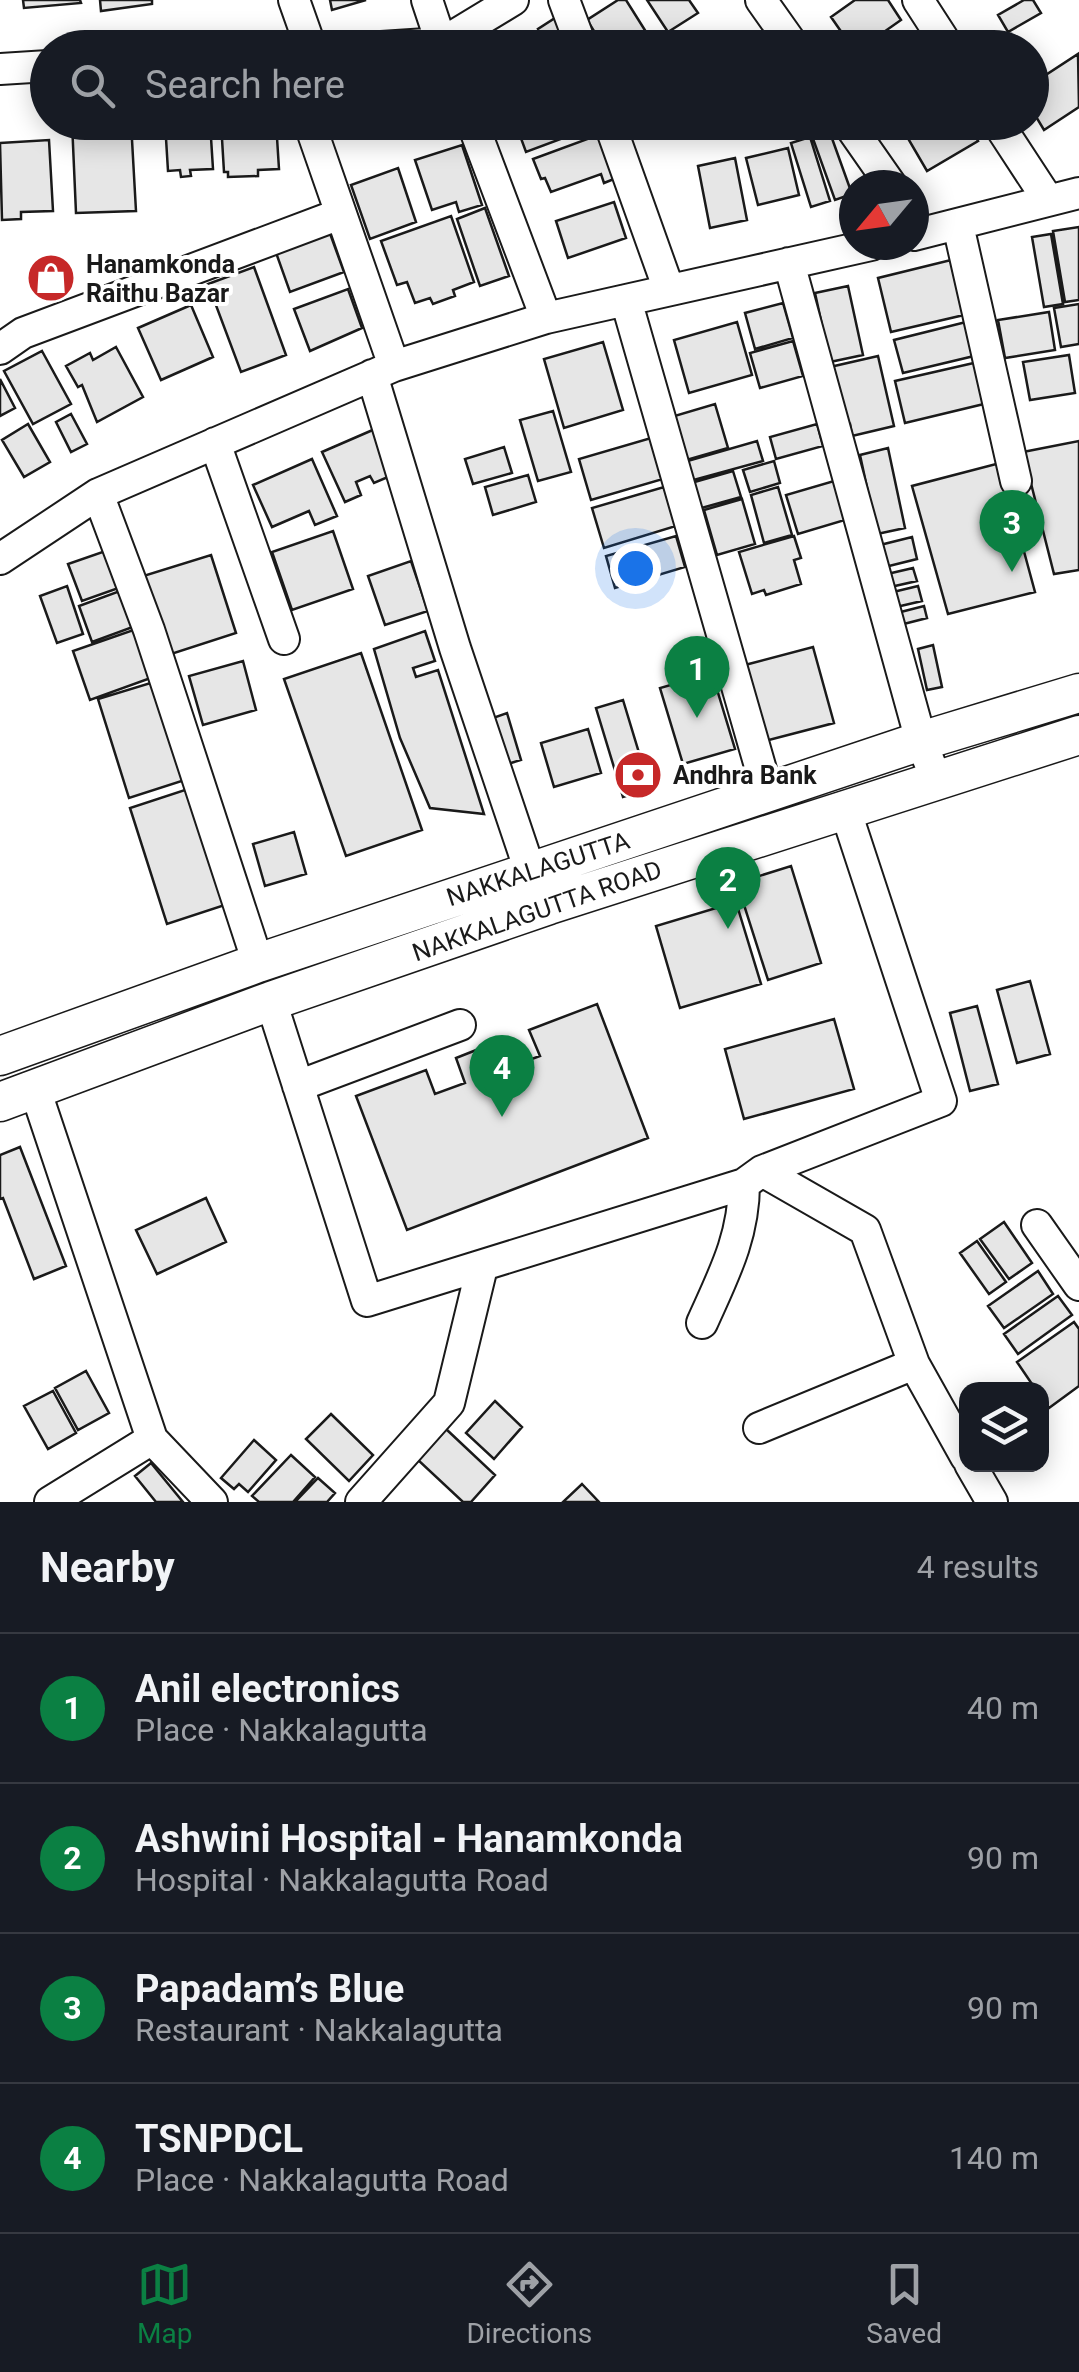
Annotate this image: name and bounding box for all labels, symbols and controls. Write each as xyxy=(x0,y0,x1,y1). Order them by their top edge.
search box xyxy=(30,30,1049,140)
icon: search xyxy=(65,58,120,113)
text: Search here xyxy=(145,63,345,107)
north arrow xyxy=(839,170,929,260)
place label: Hanamkonda Raithu Bazar xyxy=(86,250,235,308)
shop icon: Hanamkonda Raithu Bazar xyxy=(25,252,77,304)
pin: 3 xyxy=(980,490,1044,572)
your location xyxy=(610,543,661,594)
pin: 1 xyxy=(664,636,730,718)
bank icon: Andhra Bank xyxy=(612,749,664,801)
place label: Andhra Bank xyxy=(673,761,817,790)
street label: NAKKALAGUTTA xyxy=(443,826,633,912)
pin: 2 xyxy=(696,846,760,929)
street label: NAKKALAGUTTA ROAD xyxy=(409,855,665,967)
pin: 4 xyxy=(470,1034,534,1117)
map controls xyxy=(959,1382,1049,1472)
button: layers xyxy=(959,1382,1049,1472)
text: Nearby xyxy=(40,1543,175,1592)
text: 4 results xyxy=(917,1548,1039,1586)
text: Anil electronics xyxy=(135,1667,400,1711)
text: 1 xyxy=(63,1689,82,1727)
text: 40 m xyxy=(967,1689,1039,1727)
text: Place · Nakkalagutta xyxy=(135,1711,428,1749)
text: Ashwini Hospital - Hanamkonda xyxy=(135,1817,683,1861)
text: 2 xyxy=(63,1839,82,1877)
text: 90 m xyxy=(967,1839,1039,1877)
text: Hospital · Nakkalagutta Road xyxy=(135,1861,549,1899)
text: Papadam’s Blue xyxy=(135,1967,404,2011)
text: 3 xyxy=(63,1989,82,2027)
text: 90 m xyxy=(967,1989,1039,2027)
text: Restaurant · Nakkalagutta xyxy=(135,2011,503,2049)
text: TSNPDCL xyxy=(135,2117,303,2161)
text: 4 xyxy=(63,2139,82,2177)
text: 140 m xyxy=(949,2139,1039,2177)
text: Place · Nakkalagutta Road xyxy=(135,2161,509,2199)
tab: Map xyxy=(137,2257,192,2350)
tab: Directions xyxy=(466,2257,592,2350)
tab: Saved xyxy=(866,2257,942,2350)

